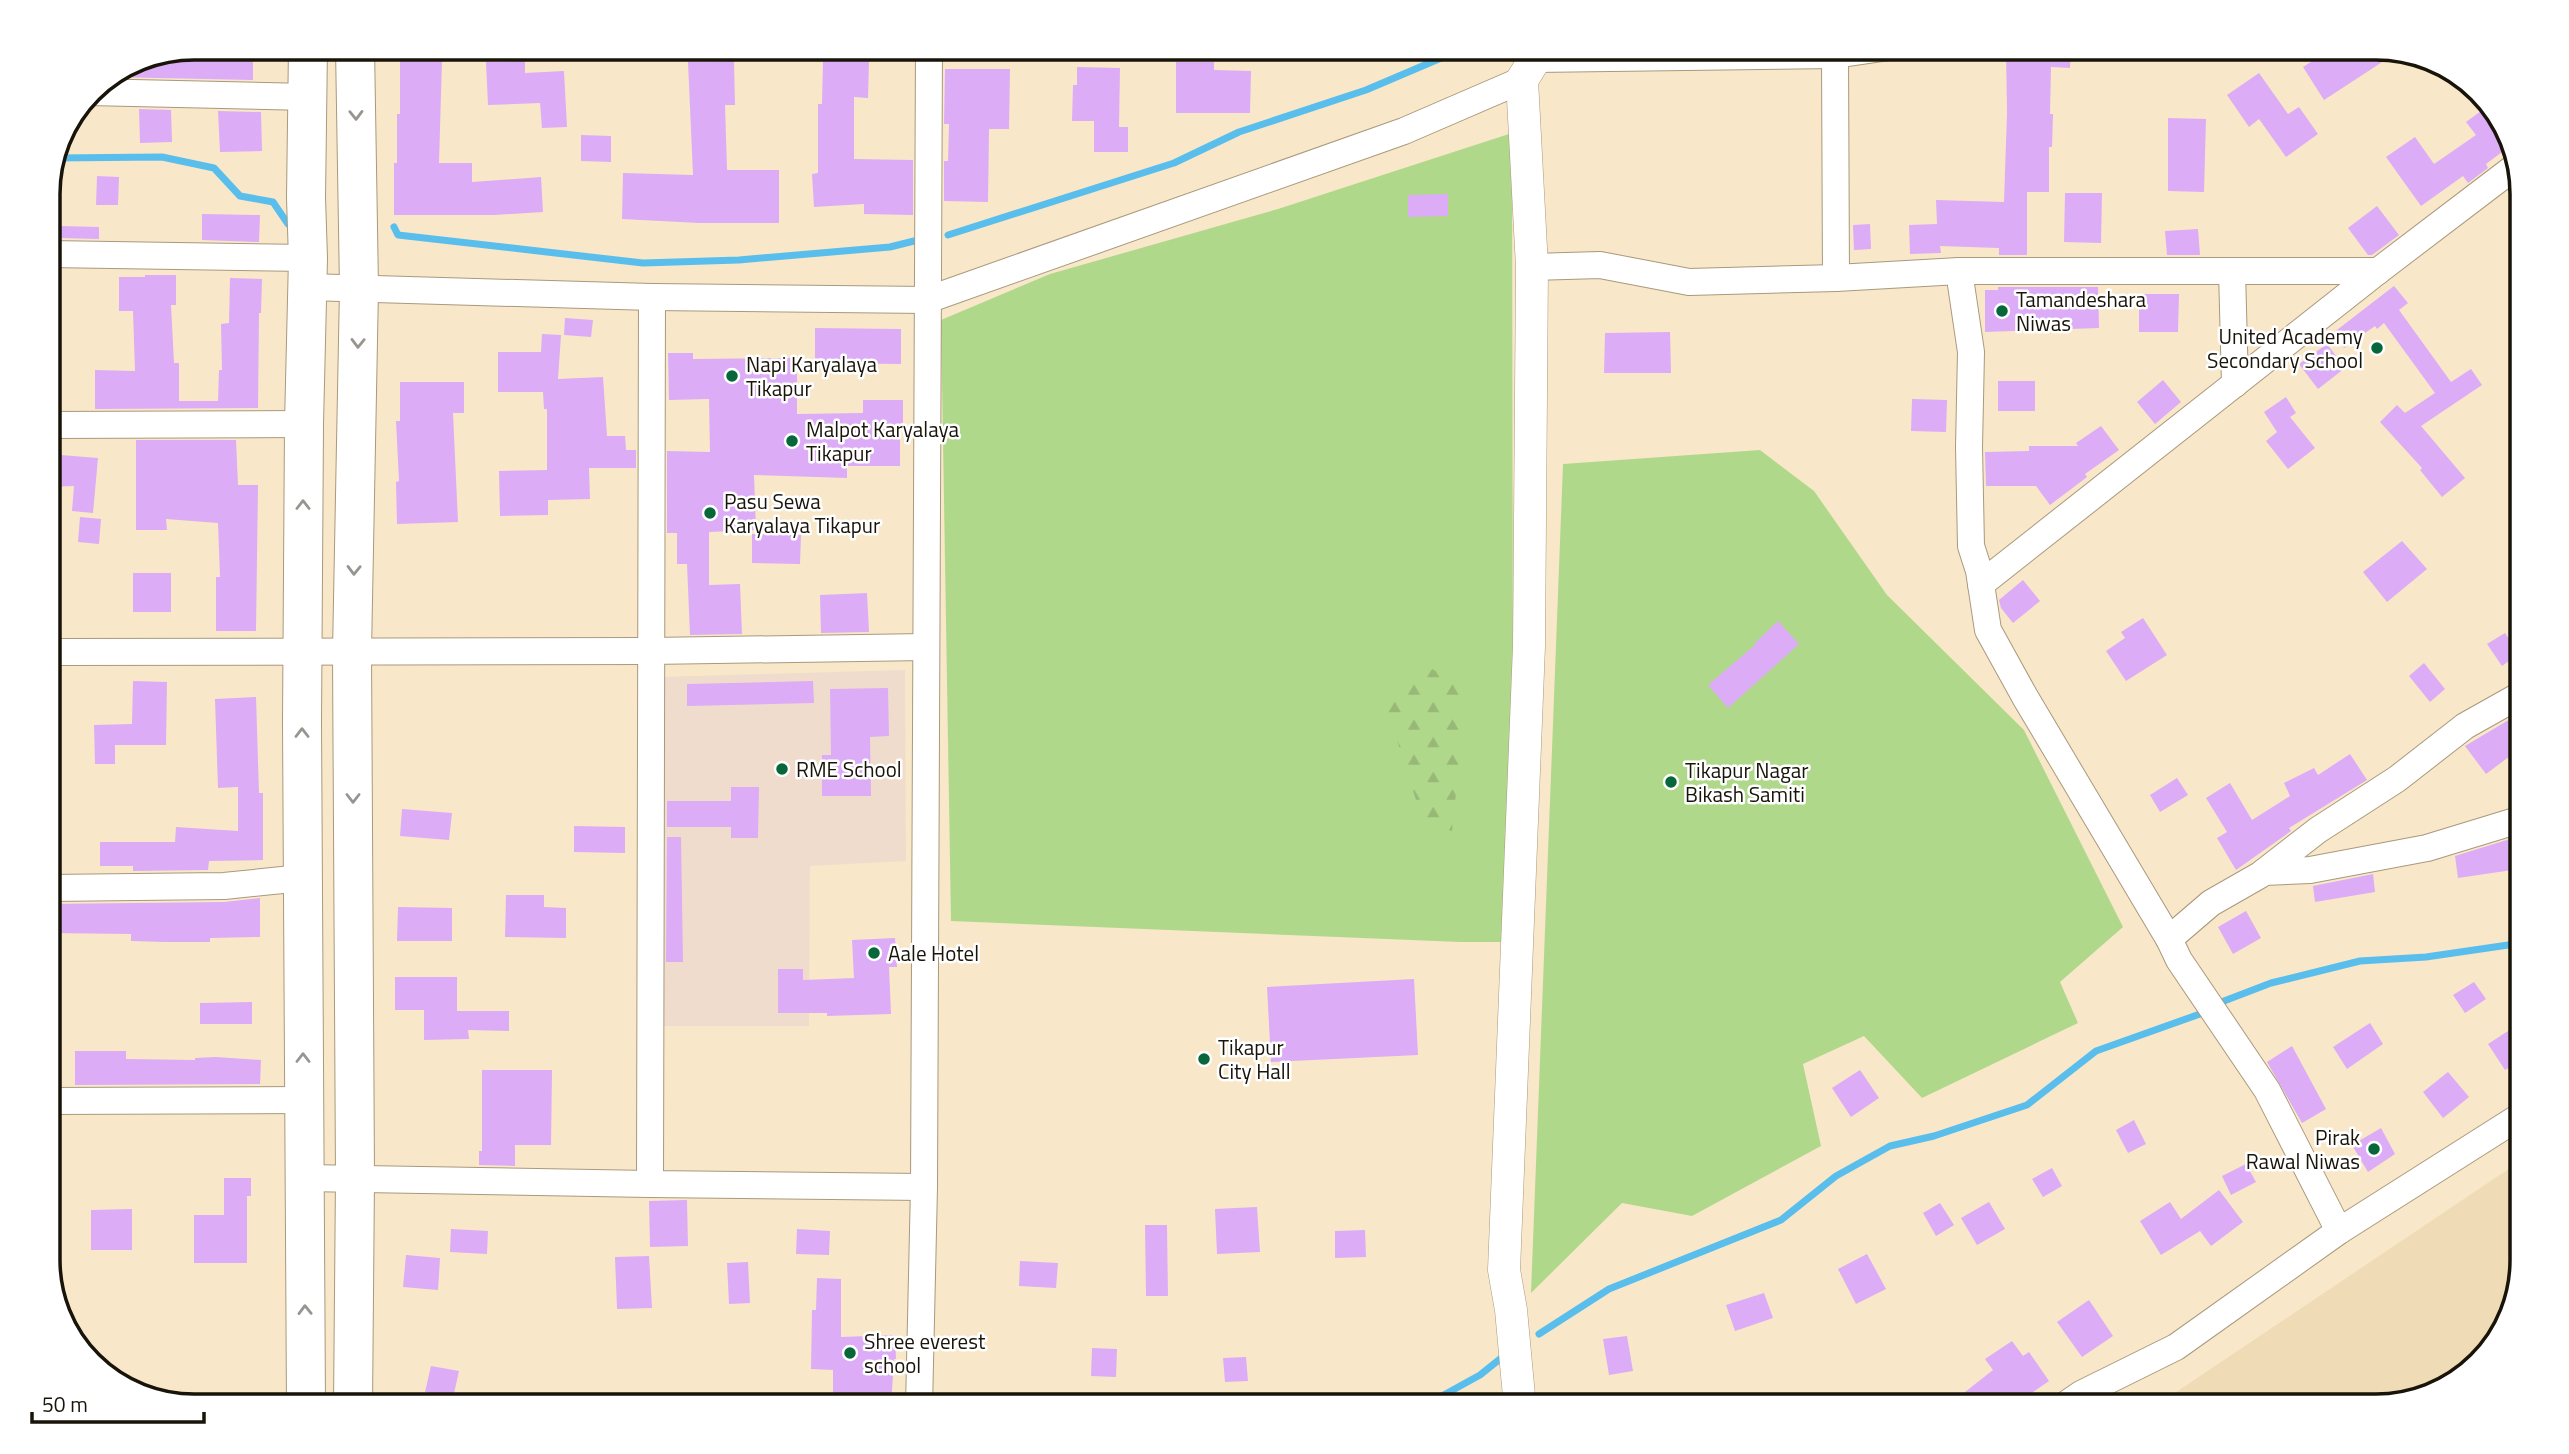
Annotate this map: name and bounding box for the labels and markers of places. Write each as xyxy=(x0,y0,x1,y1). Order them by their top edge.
place label: Tamandeshara Niwas xyxy=(2016,283,2147,339)
marker: Tamandeshara Niwas xyxy=(1994,303,2010,319)
place label: United Academy Secondary School xyxy=(2207,320,2363,376)
marker: United Academy Secondary School xyxy=(2369,340,2385,356)
place label: Napi Karyalaya Tikapur xyxy=(746,348,877,404)
marker: Napi Karyalaya Tikapur xyxy=(724,368,740,384)
place label: Malpot Karyalaya Tikapur xyxy=(806,413,960,469)
marker: Malpot Karyalaya Tikapur xyxy=(784,433,800,449)
place label: Pasu Sewa Karyalaya Tikapur xyxy=(724,485,880,541)
marker: Pasu Sewa Karyalaya Tikapur xyxy=(702,505,718,521)
place label: RME School xyxy=(796,753,902,785)
place label: Tikapur Nagar Bikash Samiti xyxy=(1685,754,1809,810)
marker: RME School xyxy=(774,761,790,777)
marker: Tikapur Nagar Bikash Samiti xyxy=(1663,774,1679,790)
place label: Aale Hotel xyxy=(888,937,979,969)
marker: Aale Hotel xyxy=(866,945,882,961)
place label: Tikapur City Hall xyxy=(1218,1031,1291,1087)
marker: Tikapur City Hall xyxy=(1196,1051,1212,1067)
place label: Pirak Rawal Niwas xyxy=(2246,1121,2360,1177)
marker: Pirak Rawal Niwas xyxy=(2366,1141,2382,1157)
place label: Shree everest school xyxy=(864,1325,986,1381)
marker: Shree everest school xyxy=(842,1345,858,1361)

